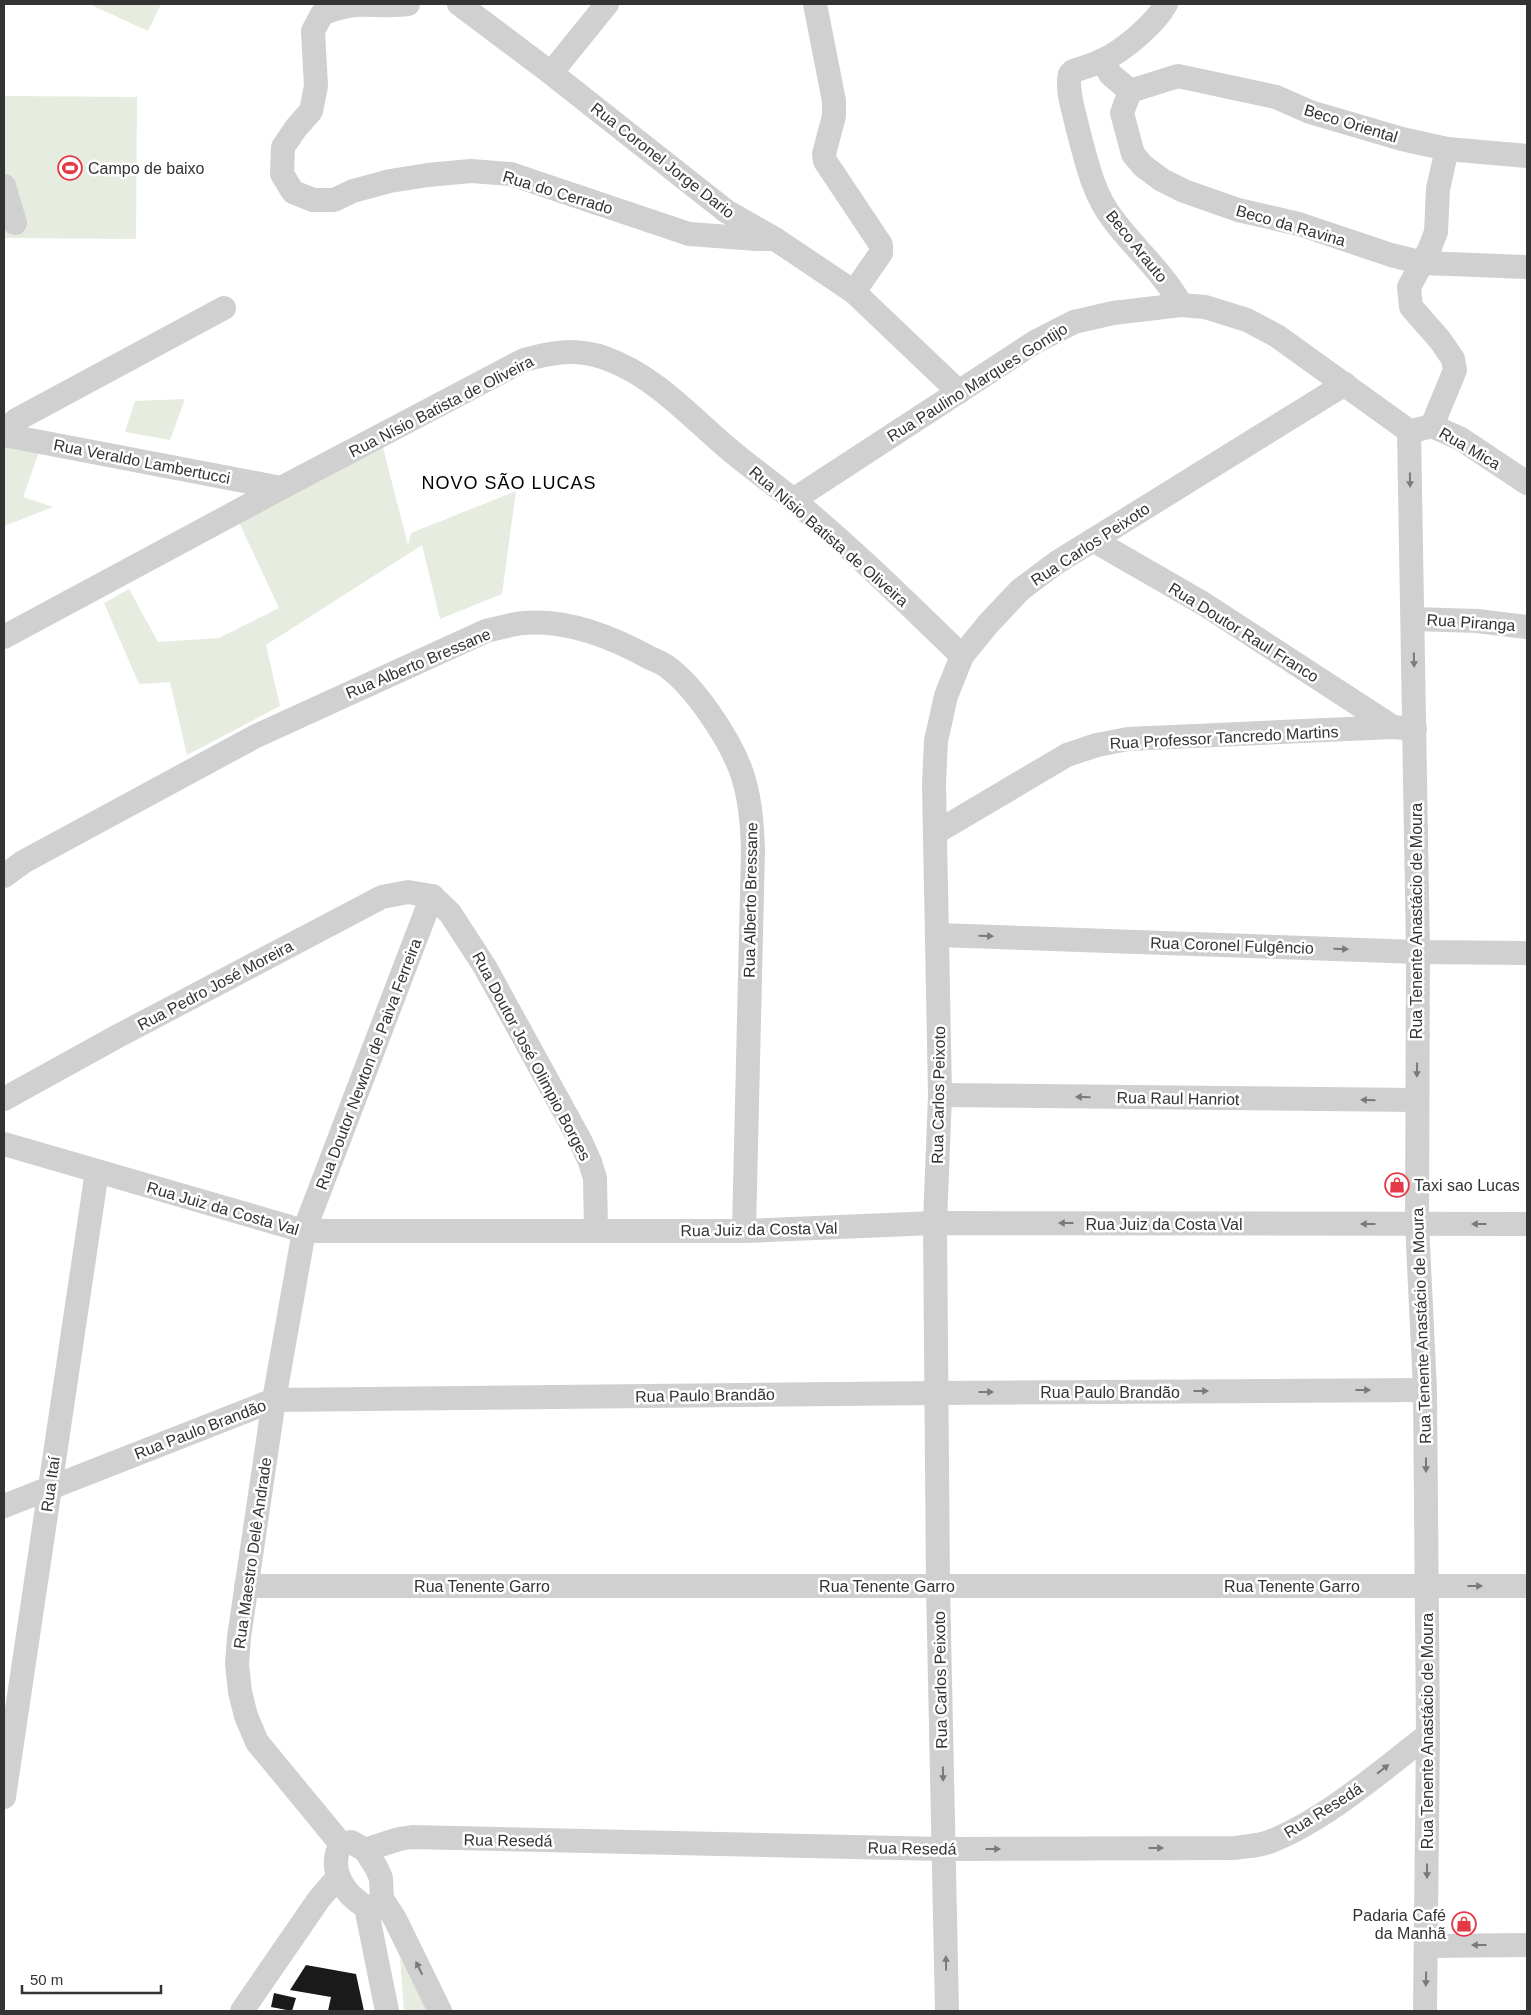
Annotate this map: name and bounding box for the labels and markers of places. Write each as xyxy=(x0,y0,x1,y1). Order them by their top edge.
sports icon: Campo de baixo xyxy=(57,155,83,181)
place label: Campo de baixo xyxy=(88,160,205,177)
shop icon: Taxi sao Lucas xyxy=(1384,1172,1410,1198)
place label: Taxi sao Lucas xyxy=(1414,1177,1520,1194)
place label: Padaria Café da Manhã xyxy=(1353,1907,1446,1942)
shop icon: Padaria Café da Manhã xyxy=(1451,1911,1477,1937)

